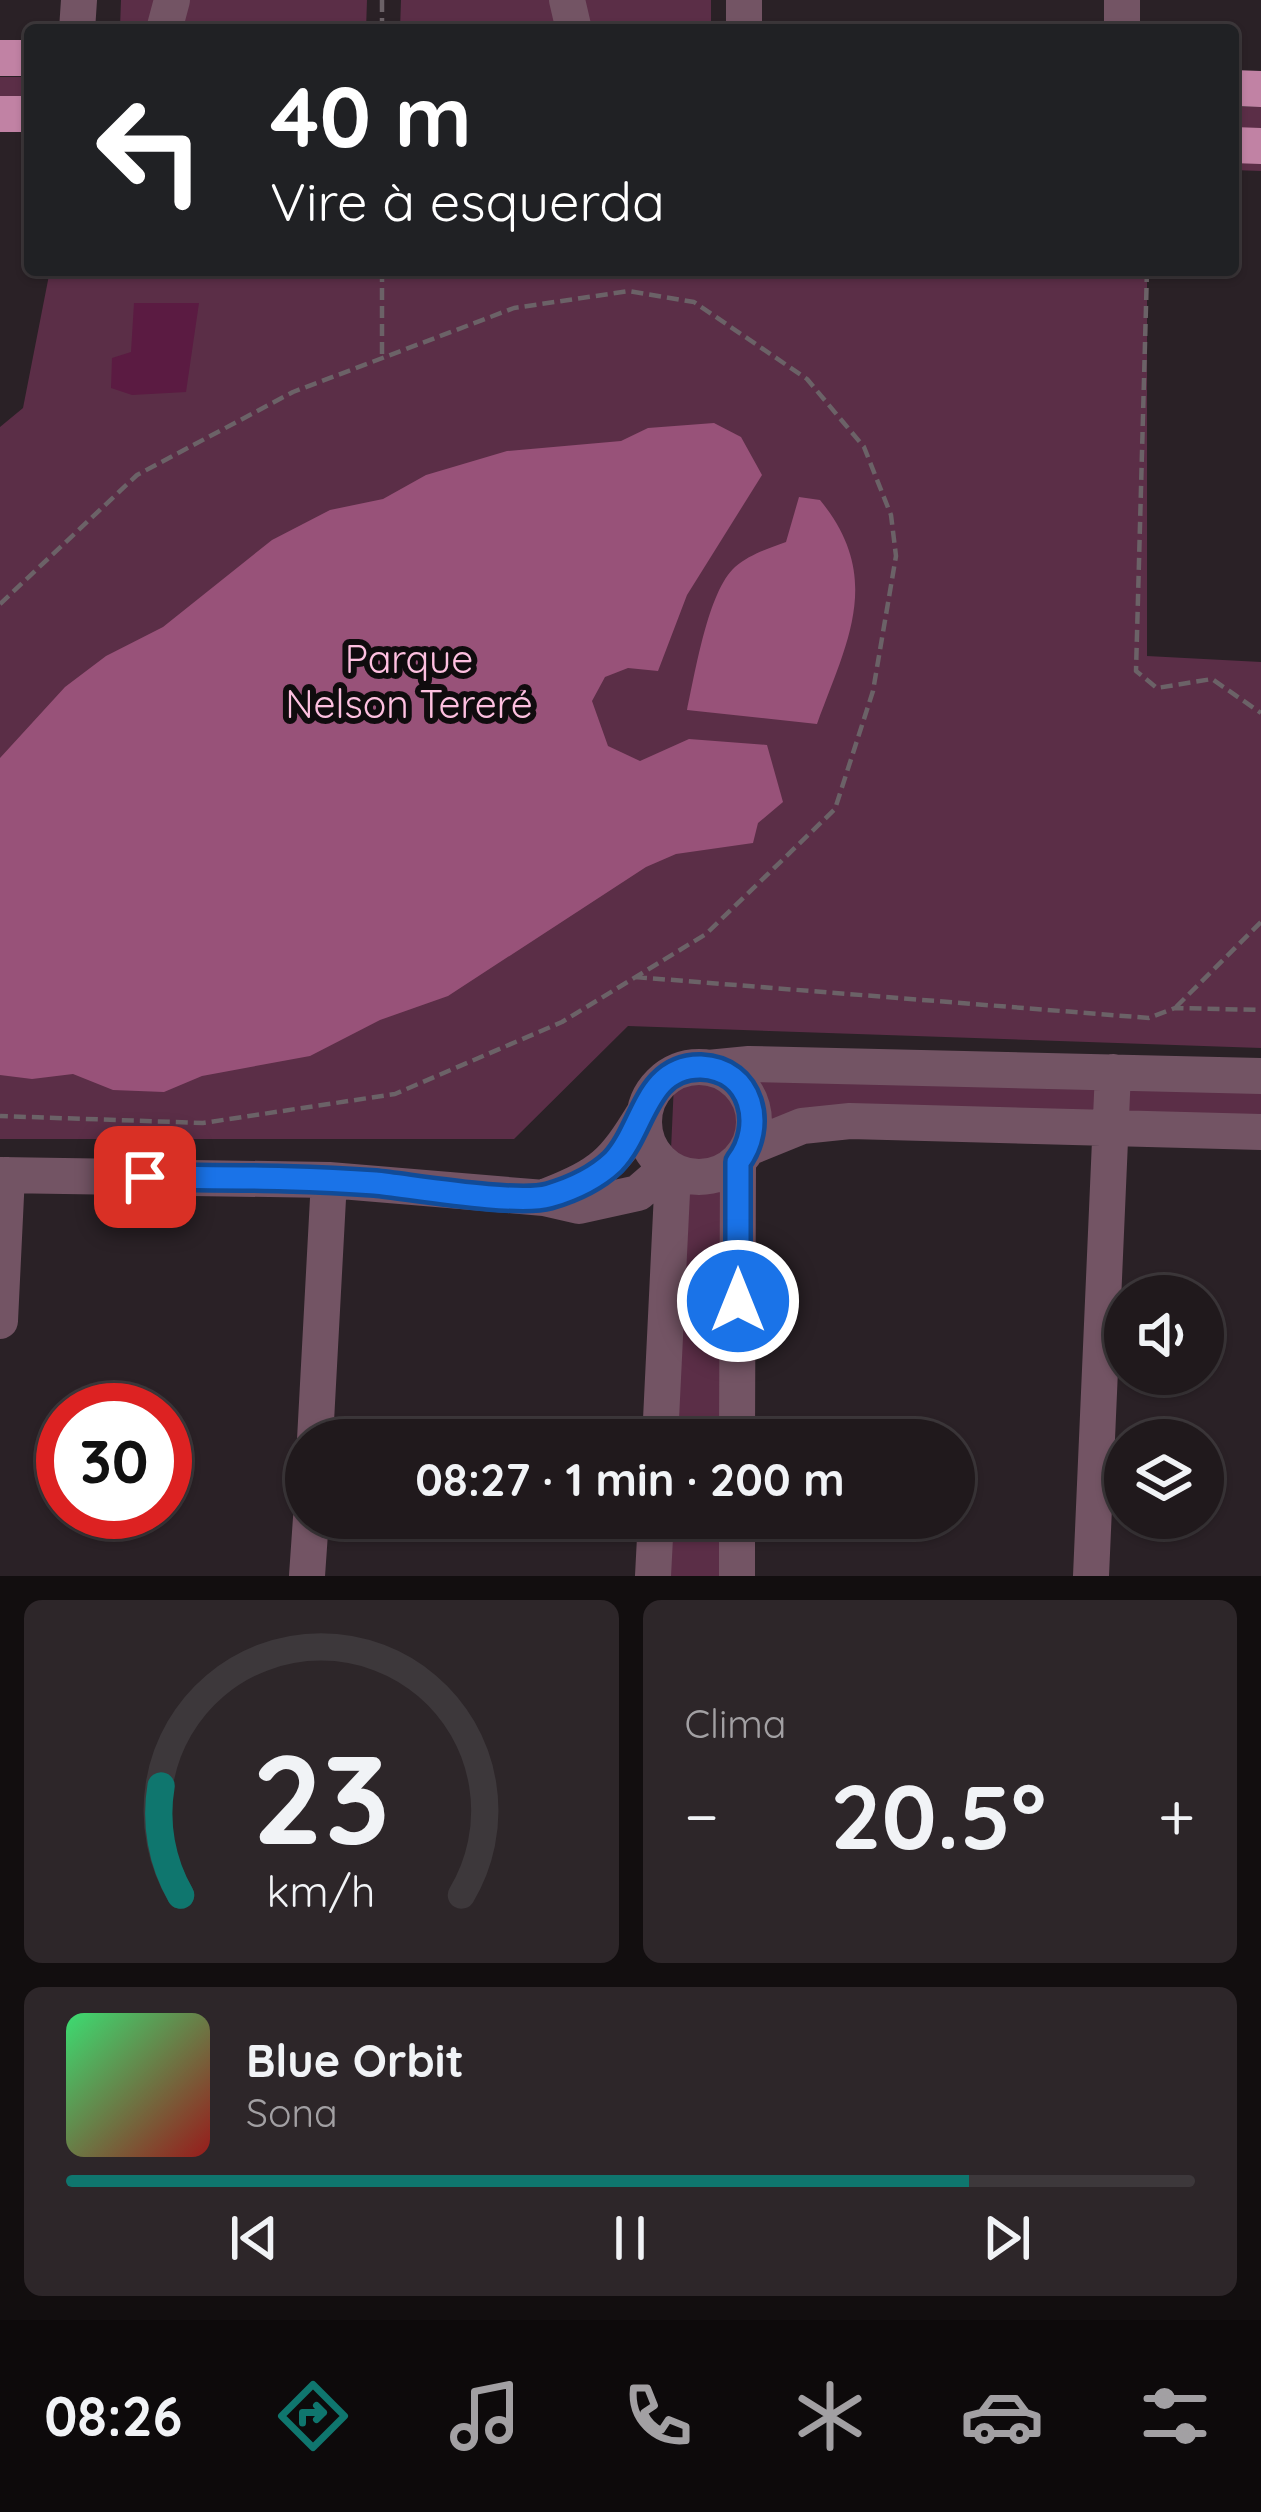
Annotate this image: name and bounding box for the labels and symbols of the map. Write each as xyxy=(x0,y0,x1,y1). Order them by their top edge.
park label: Parque Nelson Tereré xyxy=(285,634,533,728)
pin xyxy=(94,1126,196,1228)
position arrow xyxy=(675,1238,801,1364)
speed limit sign: 30 xyxy=(36,1383,192,1539)

